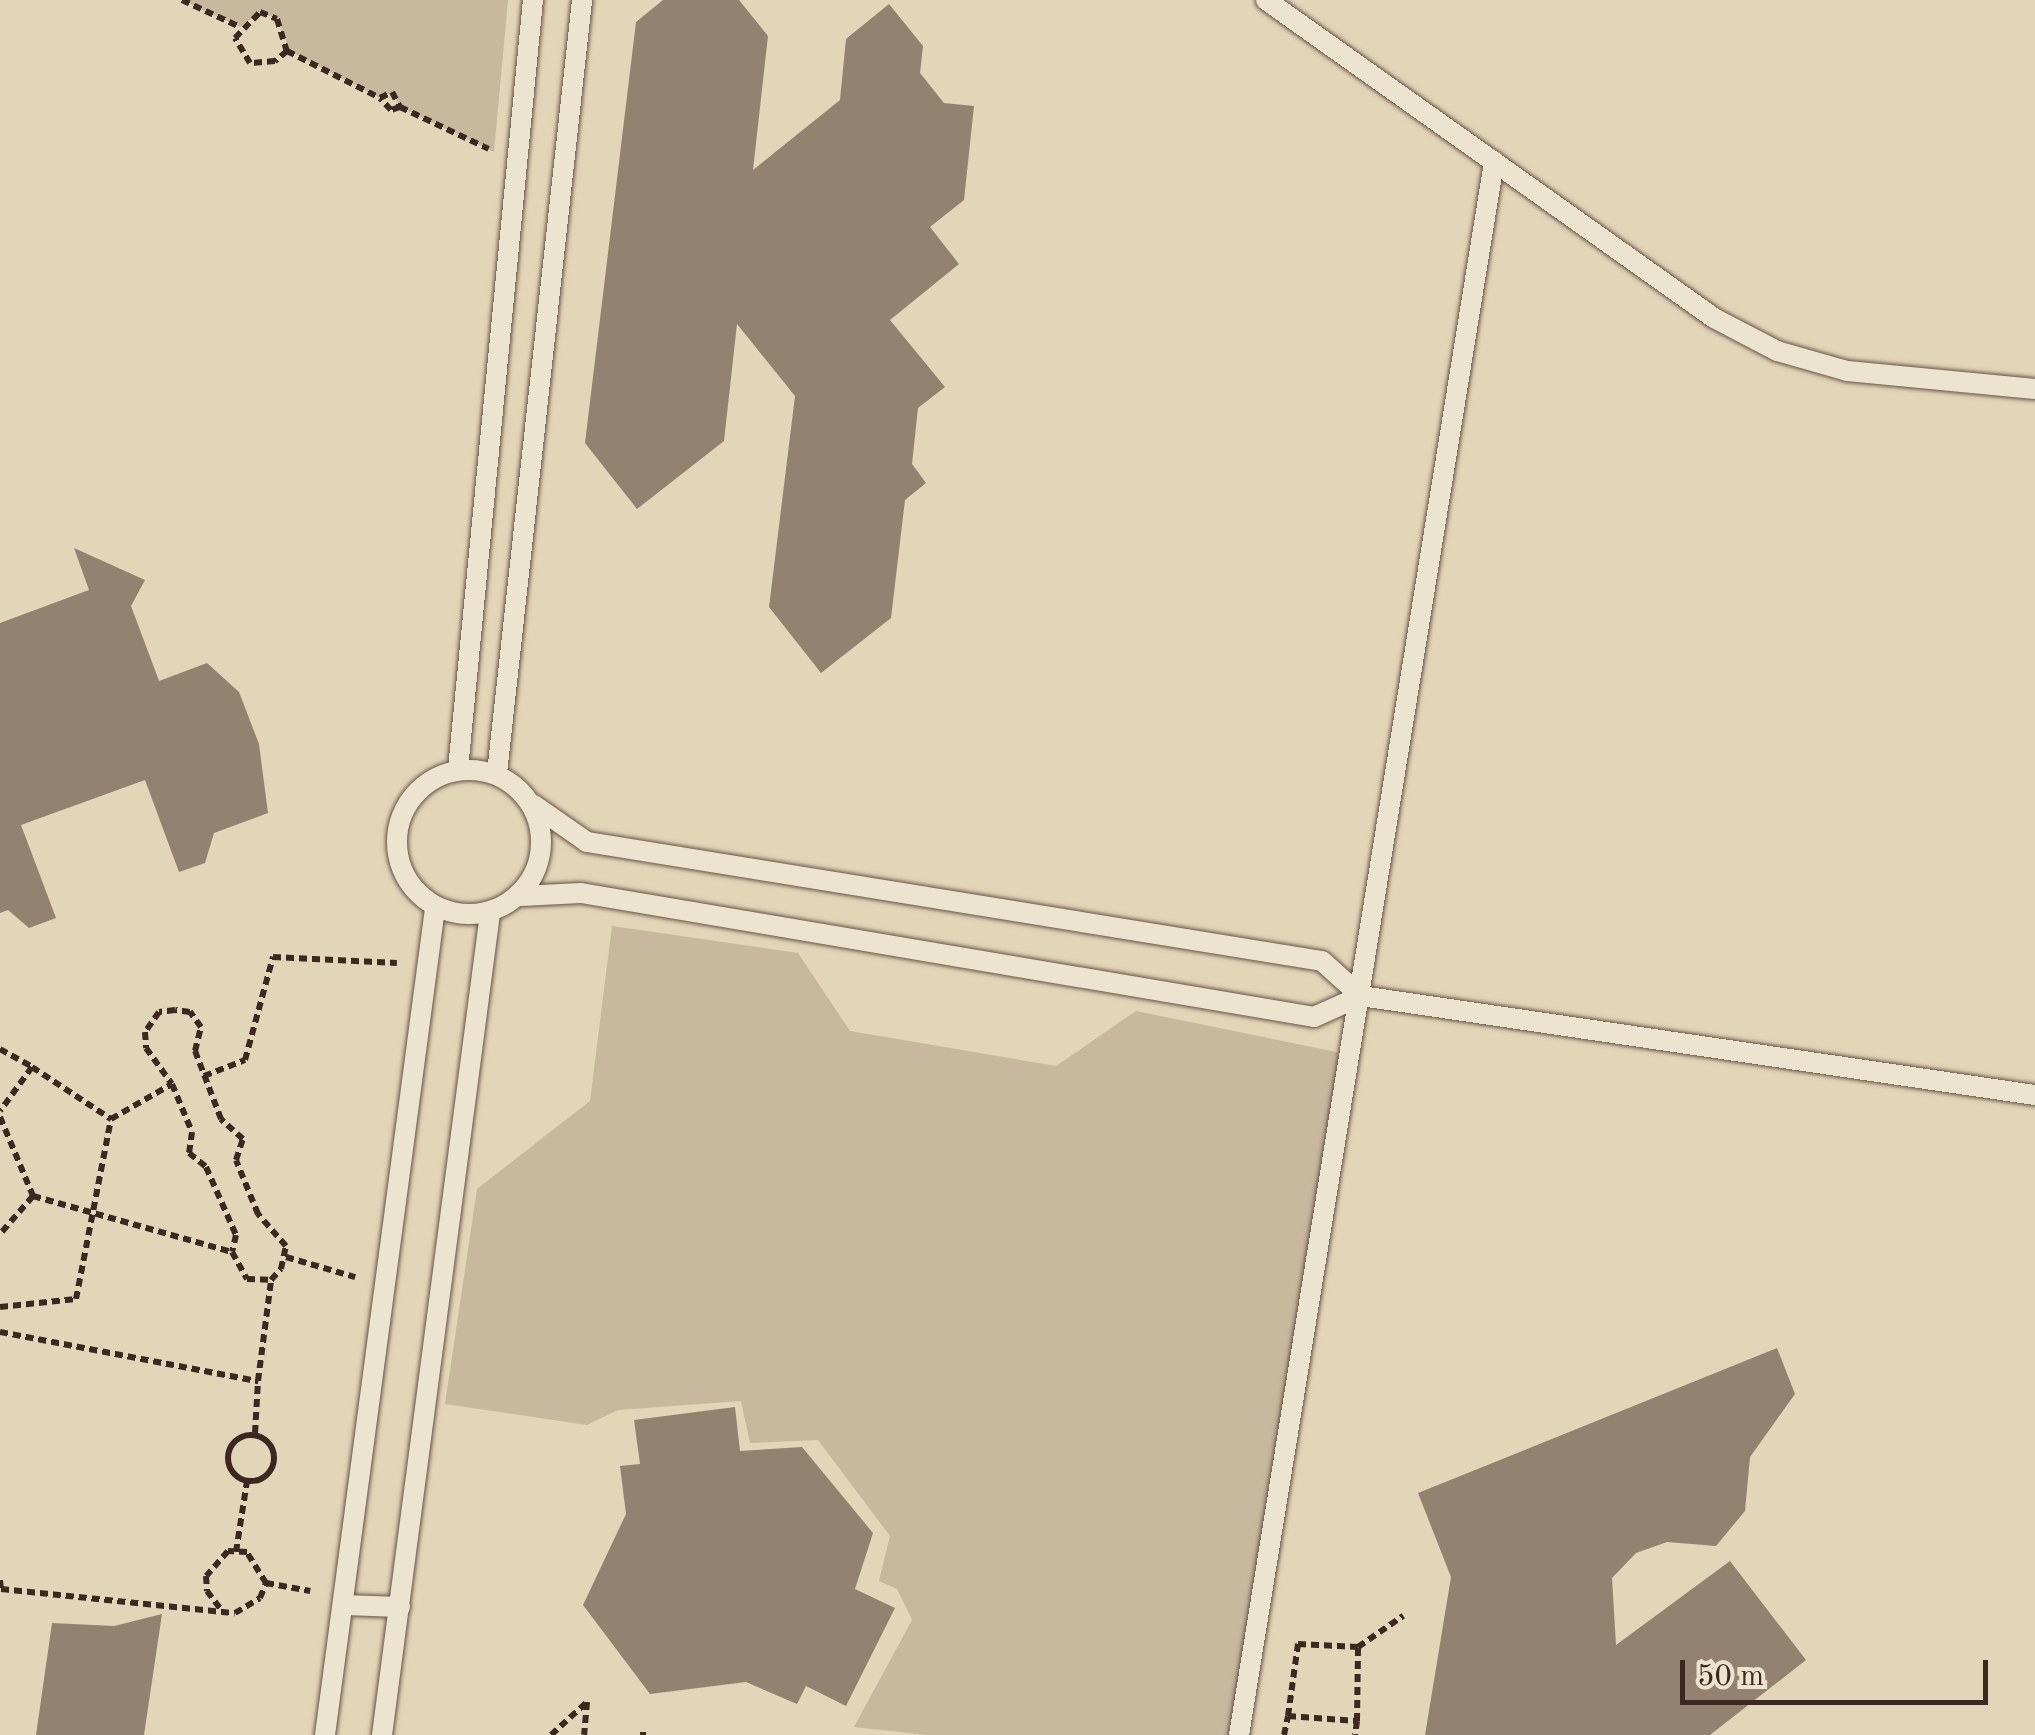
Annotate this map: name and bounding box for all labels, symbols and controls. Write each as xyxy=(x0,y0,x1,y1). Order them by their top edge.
scale bar xyxy=(1685,1640,1992,1702)
text: 50 m xyxy=(1697,1662,1764,1692)

